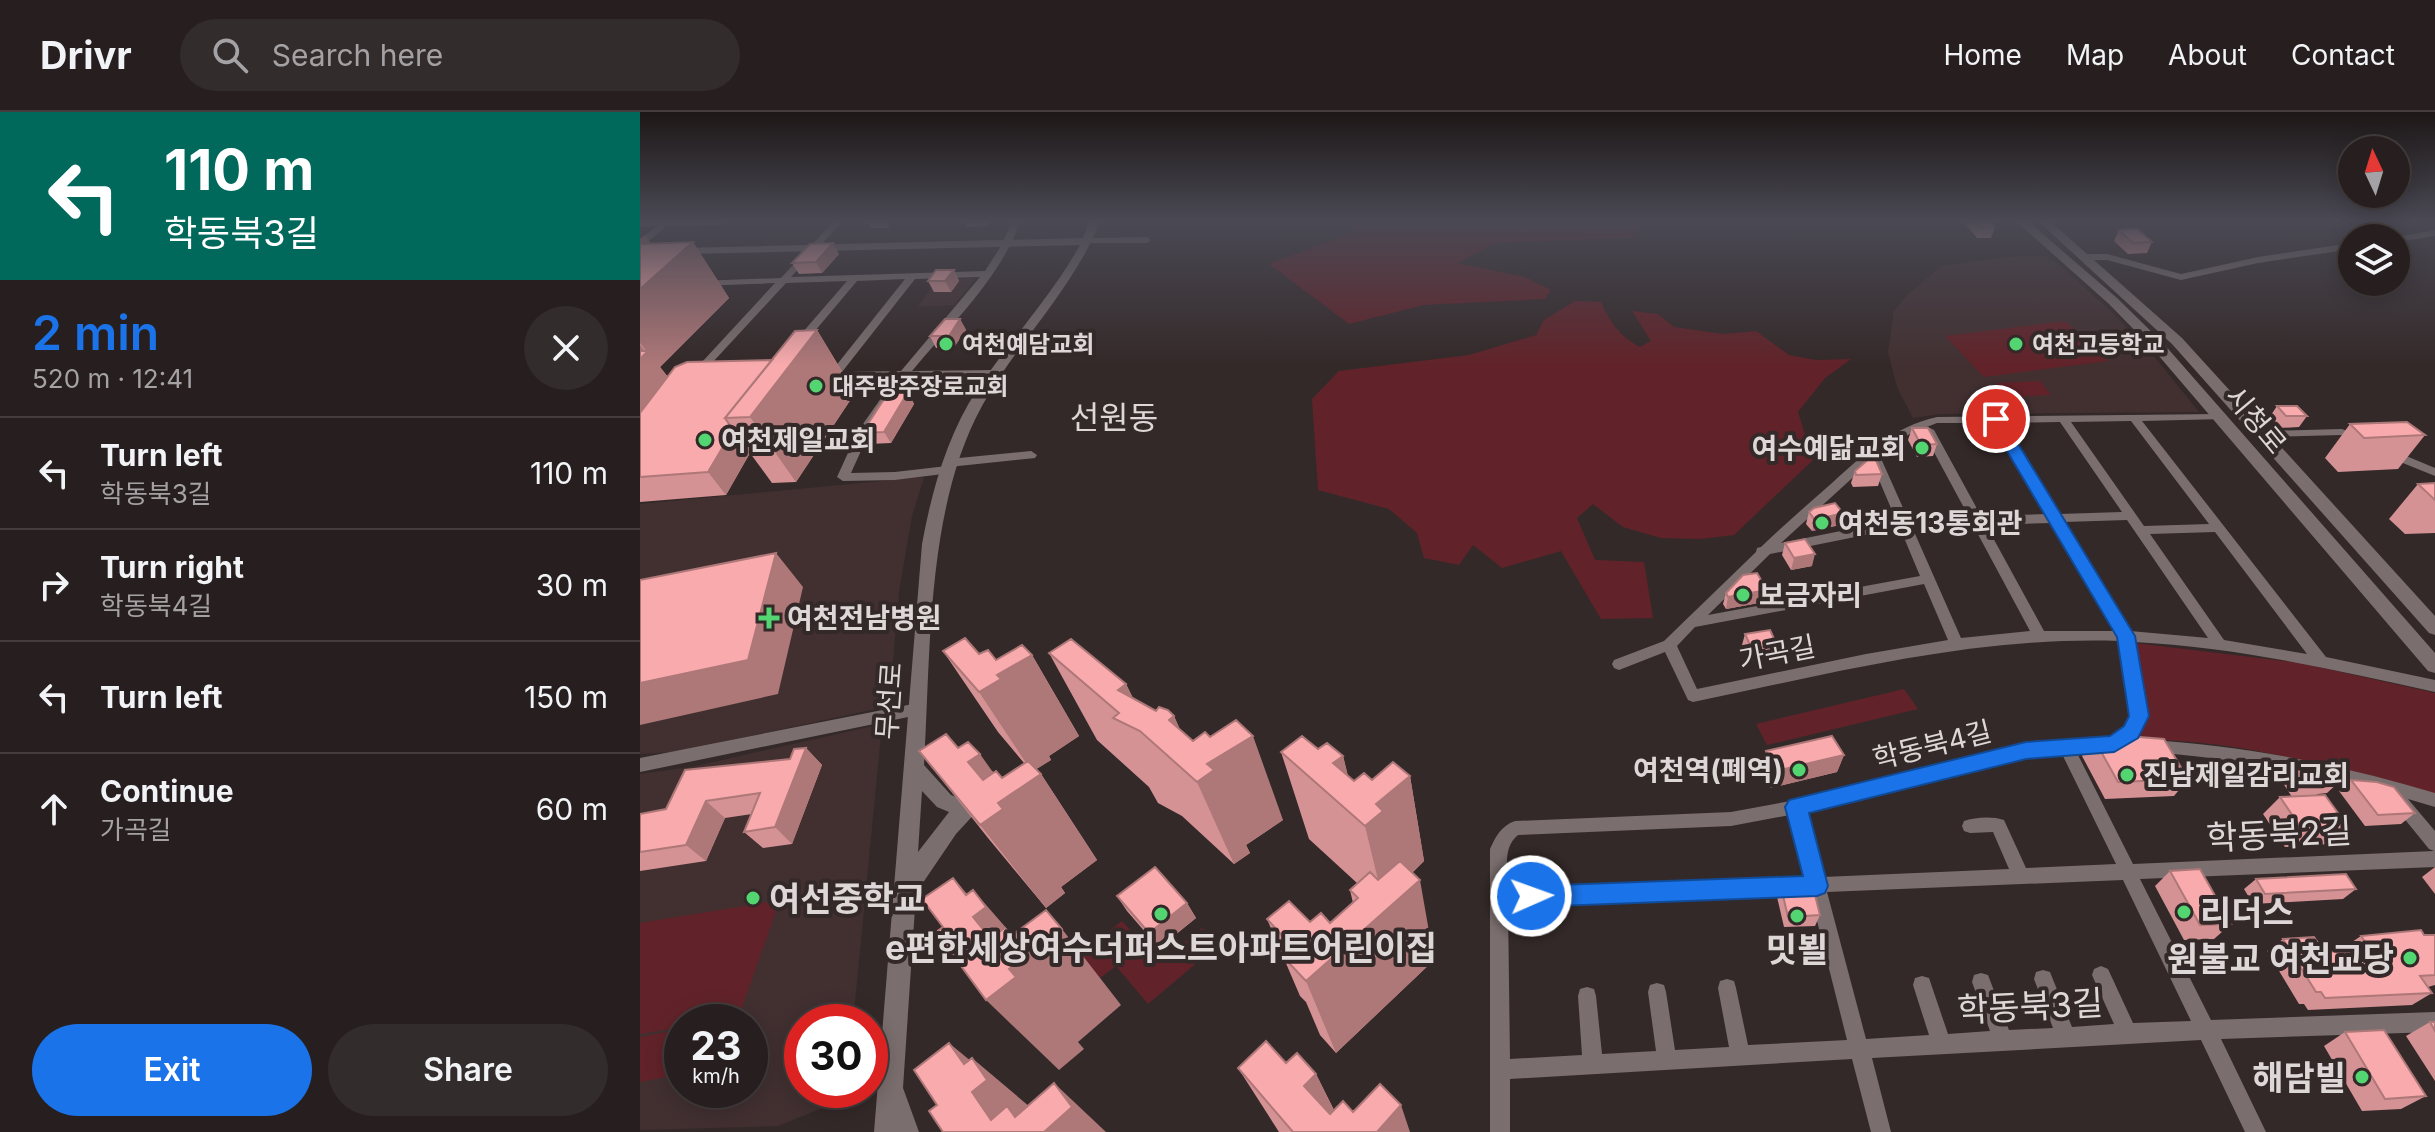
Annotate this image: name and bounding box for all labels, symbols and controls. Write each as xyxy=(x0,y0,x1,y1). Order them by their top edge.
search box xyxy=(180,19,740,91)
text: Drivr xyxy=(40,32,132,78)
icon: search xyxy=(208,33,252,77)
text: Search here xyxy=(272,37,443,73)
text: Home xyxy=(1943,38,2022,72)
text: Map xyxy=(2066,38,2124,72)
text: About xyxy=(2168,38,2247,72)
text: Contact xyxy=(2291,38,2395,72)
text: 110 m xyxy=(164,136,314,204)
north arrow xyxy=(2338,136,2410,208)
map controls xyxy=(2338,136,2410,296)
icon: left xyxy=(32,144,136,248)
text: 학동북3길 xyxy=(164,211,319,255)
button: layers xyxy=(2338,224,2410,296)
text: 2 min xyxy=(32,303,159,362)
button: close xyxy=(524,306,608,390)
place label: 여천예담교회 xyxy=(962,330,1094,359)
place label: 여천고등학교 xyxy=(2032,330,2164,359)
marker: 여천예담교회 xyxy=(937,335,955,353)
marker: 여천고등학교 xyxy=(2007,335,2025,353)
text: 520 m · 12:41 xyxy=(32,363,193,394)
place label: 대주방주장로교회 xyxy=(832,372,1009,401)
marker: 대주방주장로교회 xyxy=(807,377,825,395)
street label: 시청로 xyxy=(2218,379,2294,461)
pin xyxy=(1962,385,2030,453)
icon: arrive xyxy=(1974,397,2018,441)
district label: 선원동 xyxy=(1070,398,1158,437)
place label: 여천제일교회 xyxy=(721,423,876,457)
marker: 여천제일교회 xyxy=(696,431,714,449)
place label: 여수예닮교회 xyxy=(1751,431,1906,465)
text: Turn left xyxy=(100,437,222,473)
marker: 여수예닮교회 xyxy=(1913,439,1931,457)
icon: left xyxy=(32,451,76,495)
text: 110 m xyxy=(530,455,608,491)
text: 학동북3길 xyxy=(100,478,212,509)
place label: 여천동13통회관 xyxy=(1838,506,2023,540)
marker: 여천동13통회관 xyxy=(1813,514,1831,532)
text: Turn right xyxy=(100,549,244,585)
icon: right xyxy=(32,563,76,607)
text: 30 m xyxy=(536,567,608,603)
place label: 보금자리 xyxy=(1759,578,1862,612)
marker: 보금자리 xyxy=(1734,586,1752,604)
text: 학동북4길 xyxy=(100,590,212,621)
place label: 여천전남병원 xyxy=(787,601,942,635)
marker: 여천전남병원 xyxy=(758,607,780,629)
street label: 가곡길 xyxy=(1736,629,1818,677)
street label: 무선로 xyxy=(869,661,909,741)
icon: left xyxy=(32,675,76,719)
text: Turn left xyxy=(100,679,222,715)
text: 150 m xyxy=(524,679,608,715)
street label: 학동북4길 xyxy=(1869,714,1995,776)
place label: 여천역(폐역) xyxy=(1633,753,1783,787)
place label: 진남제일감리교회 xyxy=(2143,758,2349,792)
marker: 여천역(폐역) xyxy=(1790,761,1808,779)
marker: 진남제일감리교회 xyxy=(2118,766,2136,784)
text: Continue xyxy=(100,773,234,809)
icon: ahead xyxy=(32,787,76,831)
text: 60 m xyxy=(536,791,608,827)
street label: 학동북2길 xyxy=(2205,810,2353,858)
text: 가곡길 xyxy=(100,814,172,845)
position arrow xyxy=(1489,854,1573,938)
place label: 여선중학교 xyxy=(769,878,925,919)
marker: 여선중학교 xyxy=(744,889,762,907)
place label: 리더스 xyxy=(2200,892,2294,933)
marker: 리더스 xyxy=(2175,903,2193,921)
marker: e편한세상여수더퍼스트아파트어린이집 xyxy=(1152,905,1170,923)
marker: 밋뵐 xyxy=(1788,907,1806,925)
place label: e편한세상여수더퍼스트아파트어린이집 xyxy=(885,927,1437,968)
place label: 밋뵐 xyxy=(1766,929,1828,970)
place label: 원불교 여천교당 xyxy=(2167,938,2394,979)
marker: 원불교 여천교당 xyxy=(2401,949,2419,967)
street label: 학동북3길 xyxy=(1956,982,2104,1030)
speed limit sign: 30 xyxy=(784,1004,888,1108)
text: 23 xyxy=(690,1021,742,1070)
button: Exit xyxy=(32,1024,312,1116)
button: Share xyxy=(328,1024,608,1116)
place label: 해담빌 xyxy=(2252,1057,2346,1098)
text: km/h xyxy=(692,1064,740,1088)
marker: 해담빌 xyxy=(2353,1068,2371,1086)

